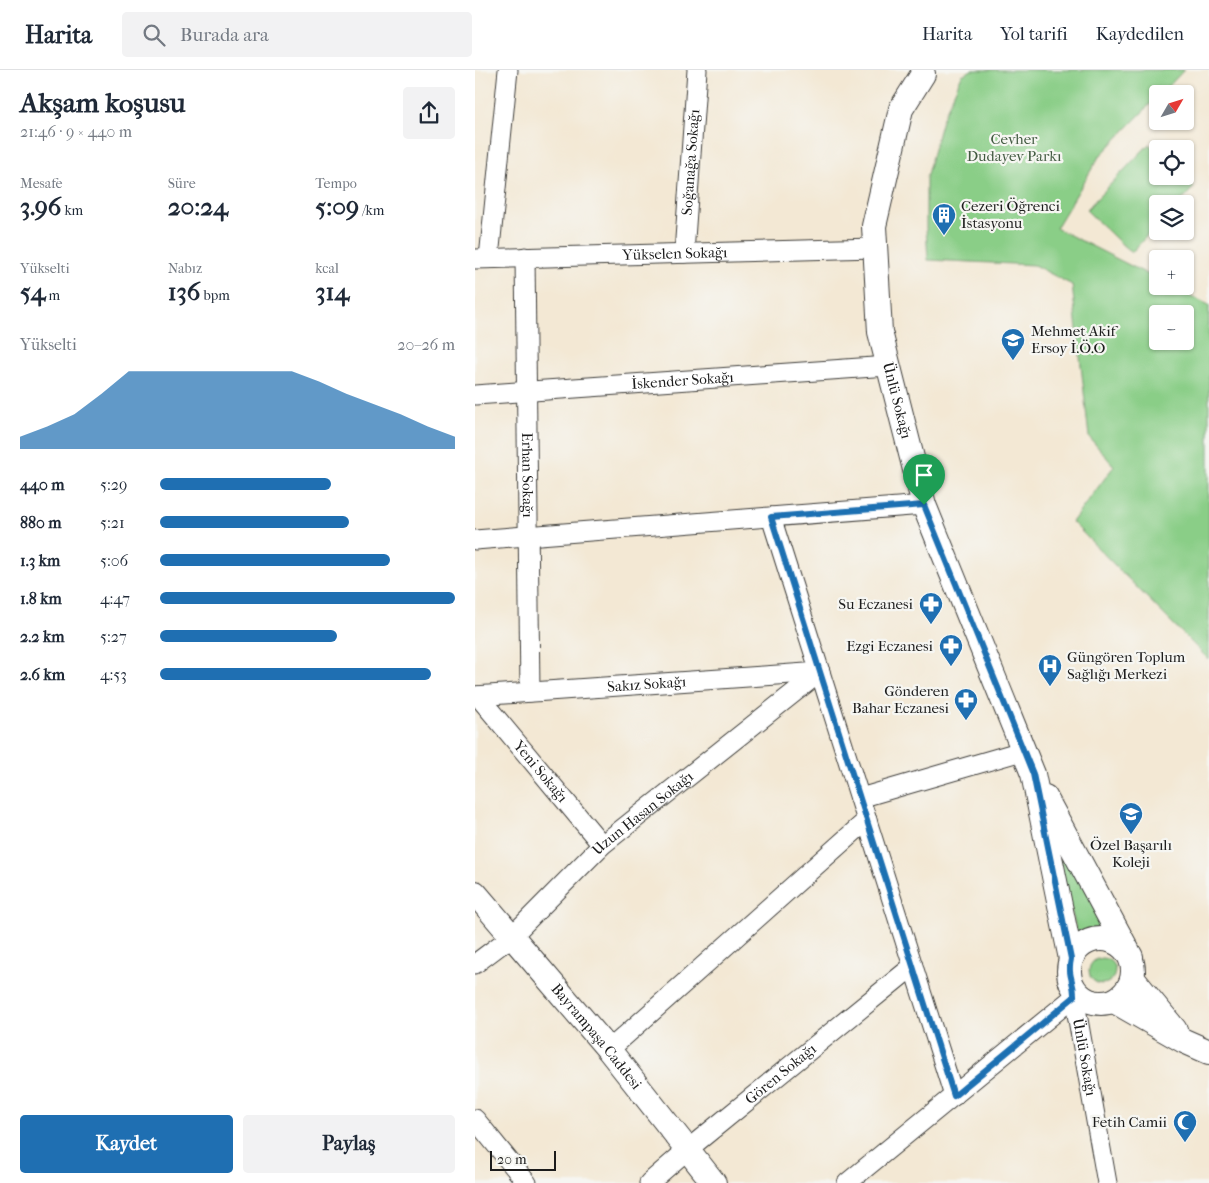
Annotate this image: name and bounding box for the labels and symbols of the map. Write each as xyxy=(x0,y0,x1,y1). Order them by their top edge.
north arrow xyxy=(1149,85,1194,130)
street label: Soğanağa Sokağı xyxy=(678,108,703,216)
park label: Cevher Dudayev Parkı xyxy=(967,130,1062,165)
place label: Cezeri Öğrenci İstasyonu xyxy=(961,197,1060,232)
building icon: Cezeri Öğrenci İstasyonu xyxy=(931,202,957,236)
street label: Yükselen Sokağı xyxy=(621,243,728,264)
place label: Mehmet Akif Ersoy İ.Ö.O xyxy=(1031,322,1119,357)
school or university icon: Mehmet Akif Ersoy İ.Ö.O xyxy=(1000,327,1026,361)
street label: Ünlü Sokağı xyxy=(879,360,916,441)
street label: İskender Sokağı xyxy=(631,368,735,393)
street label: Erhan Sokağı xyxy=(518,432,537,518)
pin xyxy=(903,454,945,505)
pharmacy icon: Su Eczanesi xyxy=(918,591,944,625)
place label: Su Eczanesi xyxy=(838,595,914,613)
pharmacy icon: Ezgi Eczanesi xyxy=(938,633,964,667)
place label: Ezgi Eczanesi xyxy=(846,637,934,655)
place label: Güngören Toplum Sağlığı Merkezi xyxy=(1067,648,1186,683)
hospital icon: Güngören Toplum Sağlığı Merkezi xyxy=(1037,653,1063,687)
street label: Sakız Sokağı xyxy=(607,672,687,696)
place label: Gönderen Bahar Eczanesi xyxy=(852,682,950,717)
pharmacy icon: Gönderen Bahar Eczanesi xyxy=(953,687,979,721)
street label: Yeni Sokağı xyxy=(509,736,572,806)
street label: Uzun Hasan Sokağı xyxy=(588,767,697,859)
school or university icon: Özel Başarılı Koleji xyxy=(1118,801,1144,835)
place label: Özel Başarılı Koleji xyxy=(1090,836,1172,871)
street label: Bayrampaşa Caddesi xyxy=(547,980,646,1093)
street label: Ünlü Sokağı xyxy=(1069,1017,1100,1098)
street label: Gören Sokağı xyxy=(741,1039,820,1108)
mosque icon: Fetih Camii xyxy=(1172,1109,1198,1143)
place label: Fetih Camii xyxy=(1092,1113,1168,1131)
scale bar xyxy=(490,1148,556,1171)

